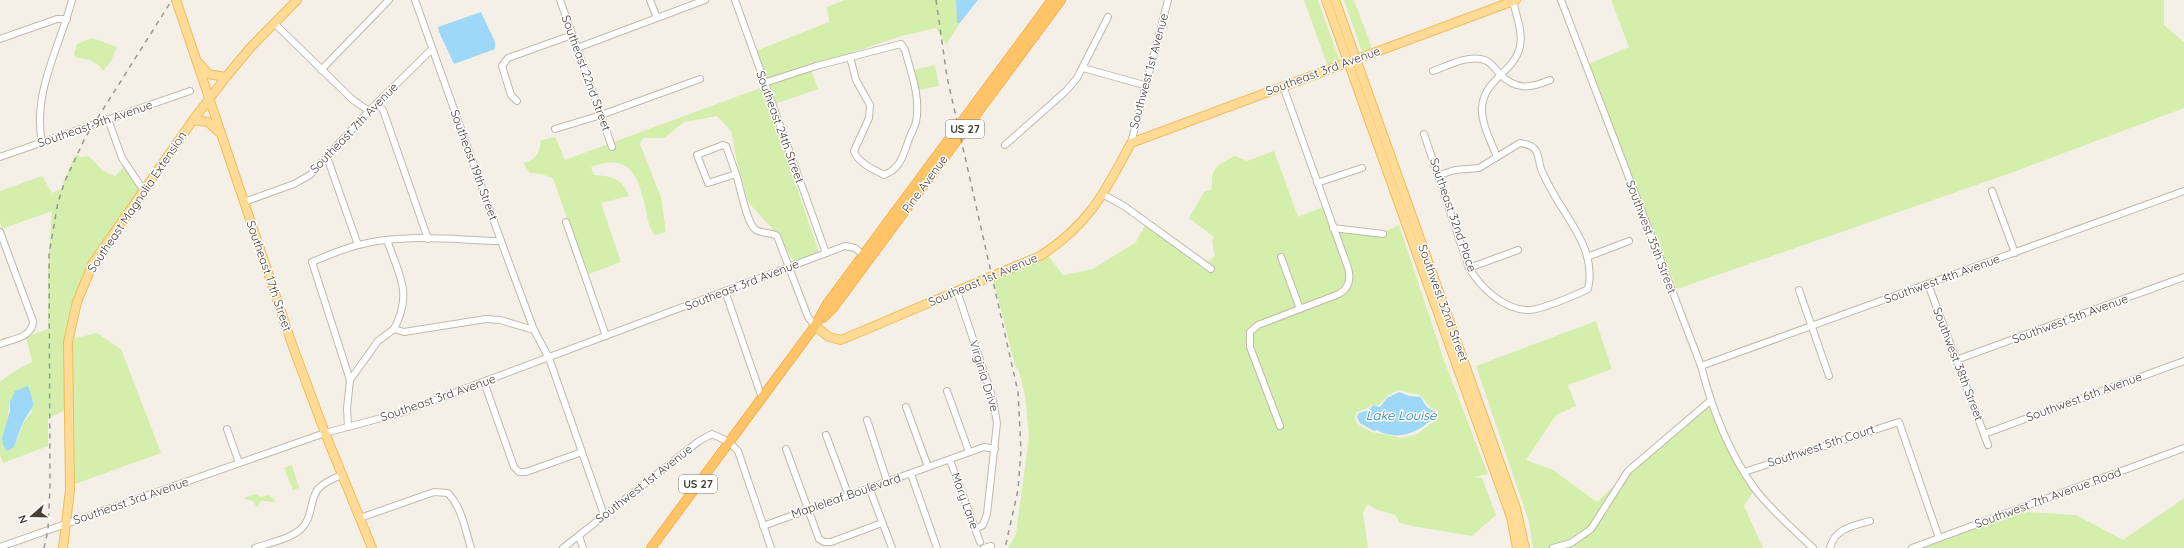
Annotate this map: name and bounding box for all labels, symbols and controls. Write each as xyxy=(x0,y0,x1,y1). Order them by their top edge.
street label: Southwest 1st Avenue xyxy=(1126,11,1171,130)
street label: Southeast 22nd Street xyxy=(558,13,614,133)
street label: Southeast 3rd Avenue xyxy=(1263,43,1382,98)
street label: Southeast 24th Street xyxy=(753,69,808,185)
street label: Southeast 7th Avenue xyxy=(307,79,401,176)
street label: Southeast 9th Avenue xyxy=(35,97,155,150)
street label: Southeast 19th Street xyxy=(447,107,502,222)
road number: US 27 xyxy=(946,120,984,138)
street label: Southeast Magnolia Extension xyxy=(84,128,189,275)
street label: Pine Avenue xyxy=(899,152,951,216)
street label: Southeast 32nd Place xyxy=(1427,156,1480,274)
street label: Southwest 35th Street xyxy=(1623,178,1680,296)
street label: Southeast 17th Street xyxy=(243,218,296,333)
street label: Southwest 32nd Street xyxy=(1415,242,1472,364)
street label: Southeast 1st Avenue xyxy=(926,250,1040,309)
street label: Southwest 4th Avenue xyxy=(1882,251,2002,306)
street label: Southeast 3rd Avenue xyxy=(683,256,801,313)
street label: Southwest 5th Avenue xyxy=(2010,291,2130,346)
street label: Southwest 38th Street xyxy=(1930,305,1987,423)
street label: Virginia Drive xyxy=(966,338,1003,414)
street label: Southwest 6th Avenue xyxy=(2024,369,2144,424)
street label: Southeast 3rd Avenue xyxy=(378,371,498,424)
water label: Lake Louise xyxy=(1366,407,1437,423)
street label: Southwest 5th Court xyxy=(1765,421,1876,470)
street label: Southwest 1st Avenue xyxy=(592,441,695,526)
street label: Southwest 7th Avenue Road xyxy=(1972,464,2123,531)
street label: Mapleleaf Boulevard xyxy=(789,470,902,521)
street label: Mary Lane xyxy=(948,470,983,531)
street label: Southeast 3rd Avenue xyxy=(71,474,191,527)
road number: US 27 xyxy=(679,475,717,493)
north arrow xyxy=(12,496,52,536)
text: N xyxy=(15,513,31,526)

